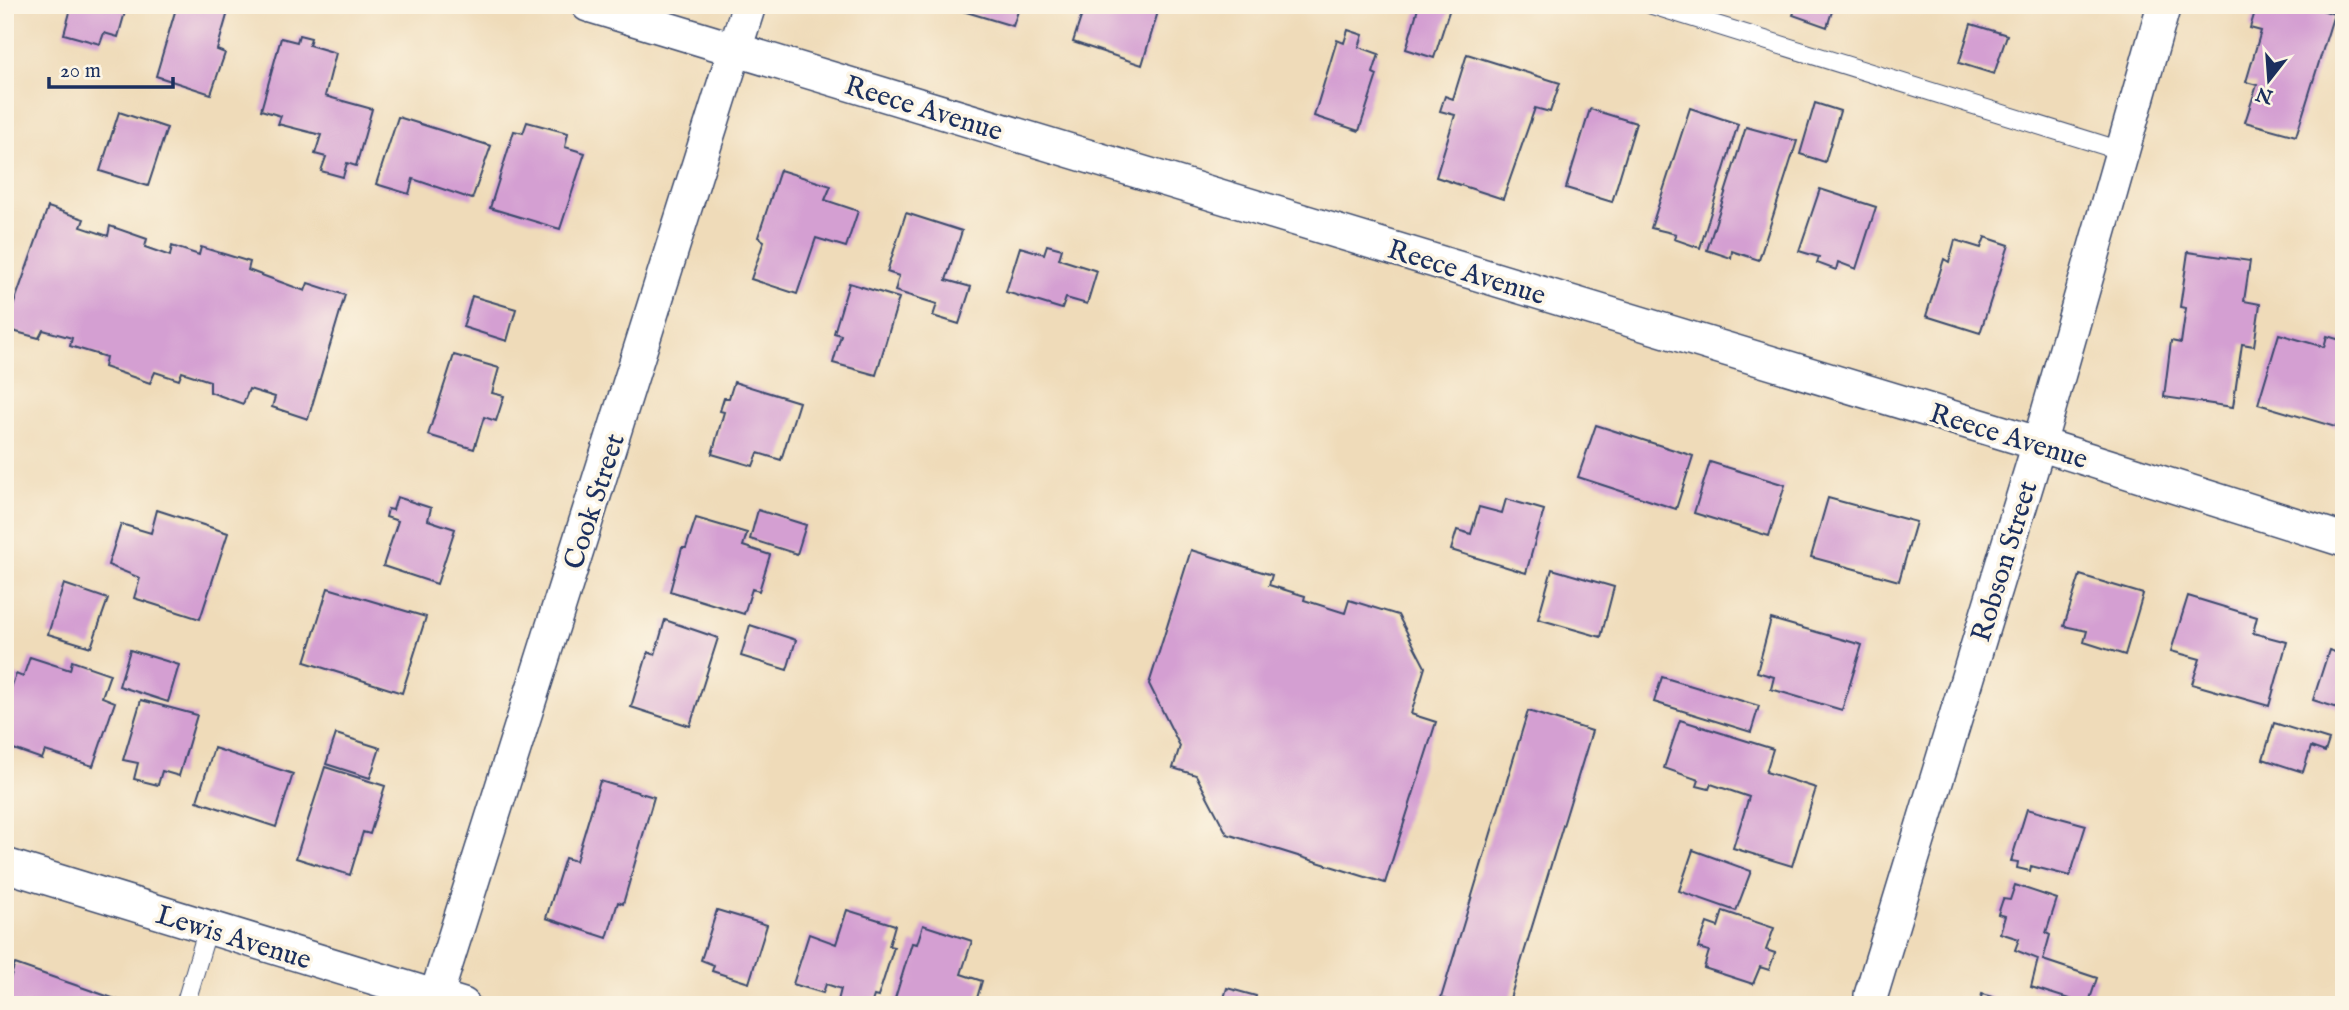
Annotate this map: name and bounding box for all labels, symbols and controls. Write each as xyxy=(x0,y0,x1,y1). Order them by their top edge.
scale bar xyxy=(49,46,173,90)
north arrow xyxy=(2234,46,2304,116)
text: 20 m xyxy=(60,58,101,85)
street label: Reece Avenue xyxy=(840,69,1007,150)
text: N xyxy=(2253,80,2277,109)
street label: Reece Avenue xyxy=(1383,233,1550,314)
street label: Reece Avenue xyxy=(1925,397,2092,478)
street label: Cook Street xyxy=(557,429,634,574)
street label: Robson Street xyxy=(1964,477,2047,647)
street label: Lewis Avenue xyxy=(151,898,315,979)

